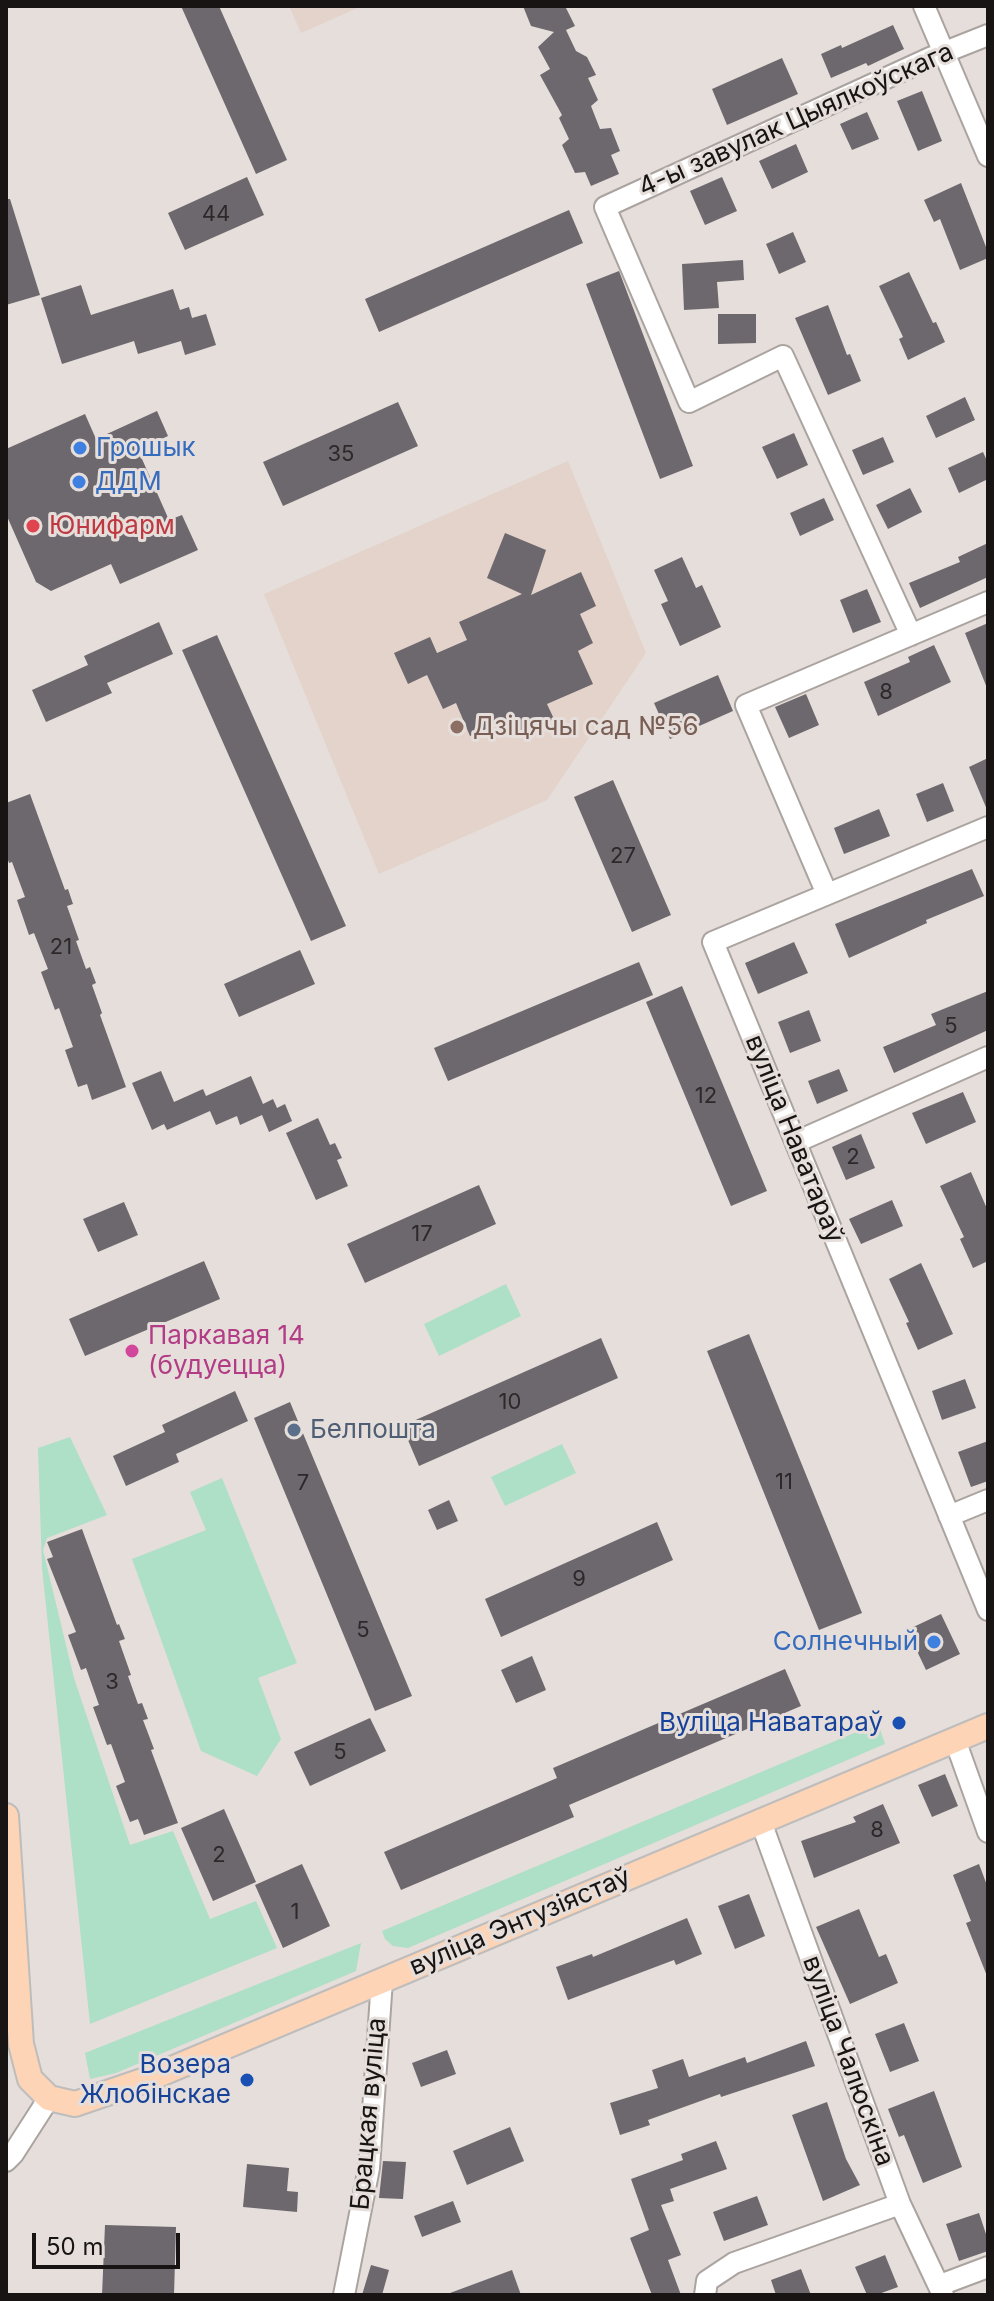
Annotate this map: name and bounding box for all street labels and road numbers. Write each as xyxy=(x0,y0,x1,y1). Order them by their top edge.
street label: 4-ы завулак Цыялкоўскага xyxy=(634,36,958,204)
street label: вуліца Наватараў xyxy=(738,1030,850,1248)
street label: вуліца Энтузіястаў xyxy=(405,1861,635,1983)
street label: вуліца Чалюскіна xyxy=(795,1952,901,2170)
street label: Брацкая вуліца xyxy=(345,2017,393,2211)

